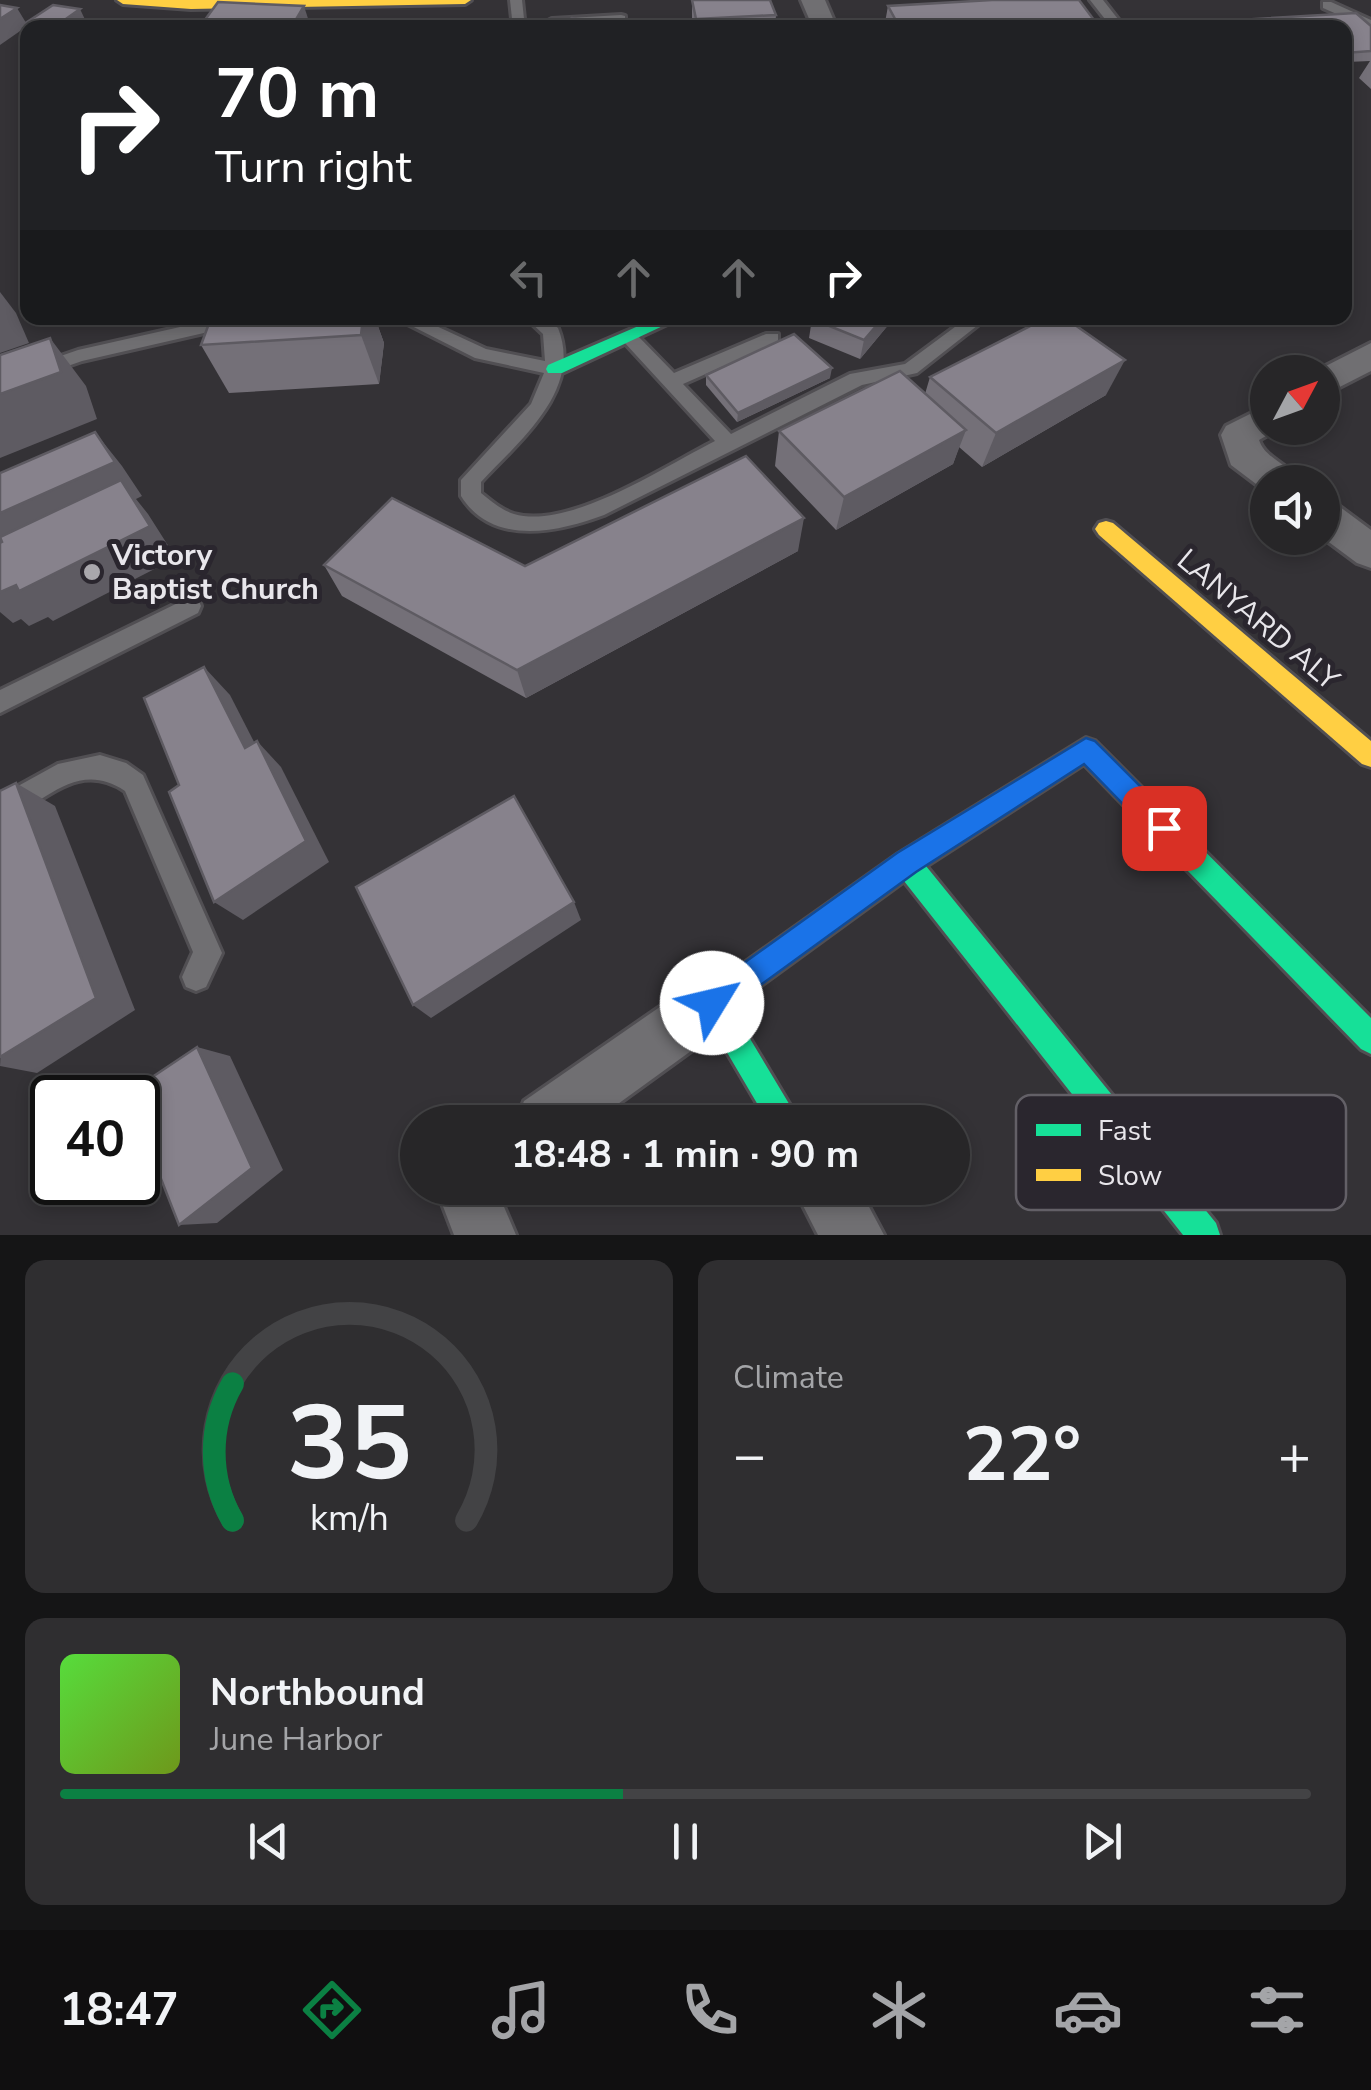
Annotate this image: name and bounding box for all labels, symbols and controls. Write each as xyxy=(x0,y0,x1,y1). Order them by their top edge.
text: 70 m xyxy=(215,46,379,142)
icon: right xyxy=(50,60,180,190)
text: Turn right xyxy=(215,137,412,198)
icon: left xyxy=(501,250,556,305)
icon: ahead xyxy=(606,250,661,305)
icon: ahead xyxy=(711,250,766,305)
icon: right xyxy=(816,250,871,305)
north arrow xyxy=(1250,355,1340,445)
map controls xyxy=(1250,355,1340,555)
button: sound xyxy=(1250,465,1340,555)
place label: Victory Baptist Church xyxy=(111,535,319,610)
street label: LANYARD ALY xyxy=(1168,540,1349,701)
marker: Victory Baptist Church xyxy=(81,561,103,583)
pin xyxy=(1122,786,1207,871)
icon: arrive xyxy=(1137,801,1192,856)
position arrow xyxy=(660,951,764,1055)
speed limit sign: 40 xyxy=(30,1075,160,1205)
legend xyxy=(1016,1095,1346,1210)
text: Fast xyxy=(1098,1112,1151,1150)
text: 18:48 · 1 min · 90 m xyxy=(511,1129,859,1180)
text: Slow xyxy=(1098,1157,1162,1195)
text: Climate xyxy=(733,1356,844,1399)
text: 35 xyxy=(287,1373,411,1515)
text: 22° xyxy=(963,1404,1081,1506)
text: − xyxy=(733,1418,766,1493)
text: + xyxy=(1278,1418,1311,1493)
text: km/h xyxy=(310,1494,388,1543)
text: Northbound xyxy=(210,1667,425,1718)
text: June Harbor xyxy=(210,1718,382,1761)
icon: previous xyxy=(241,1814,296,1869)
icon: pause xyxy=(658,1814,713,1869)
icon: next xyxy=(1075,1814,1130,1869)
icon: directions xyxy=(297,1975,367,2045)
icon: music xyxy=(486,1975,556,2045)
icon: phone xyxy=(675,1975,745,2045)
icon: climate xyxy=(864,1975,934,2045)
icon: car xyxy=(1053,1975,1123,2045)
icon: filters xyxy=(1242,1975,1312,2045)
text: 18:47 xyxy=(59,1980,179,2041)

